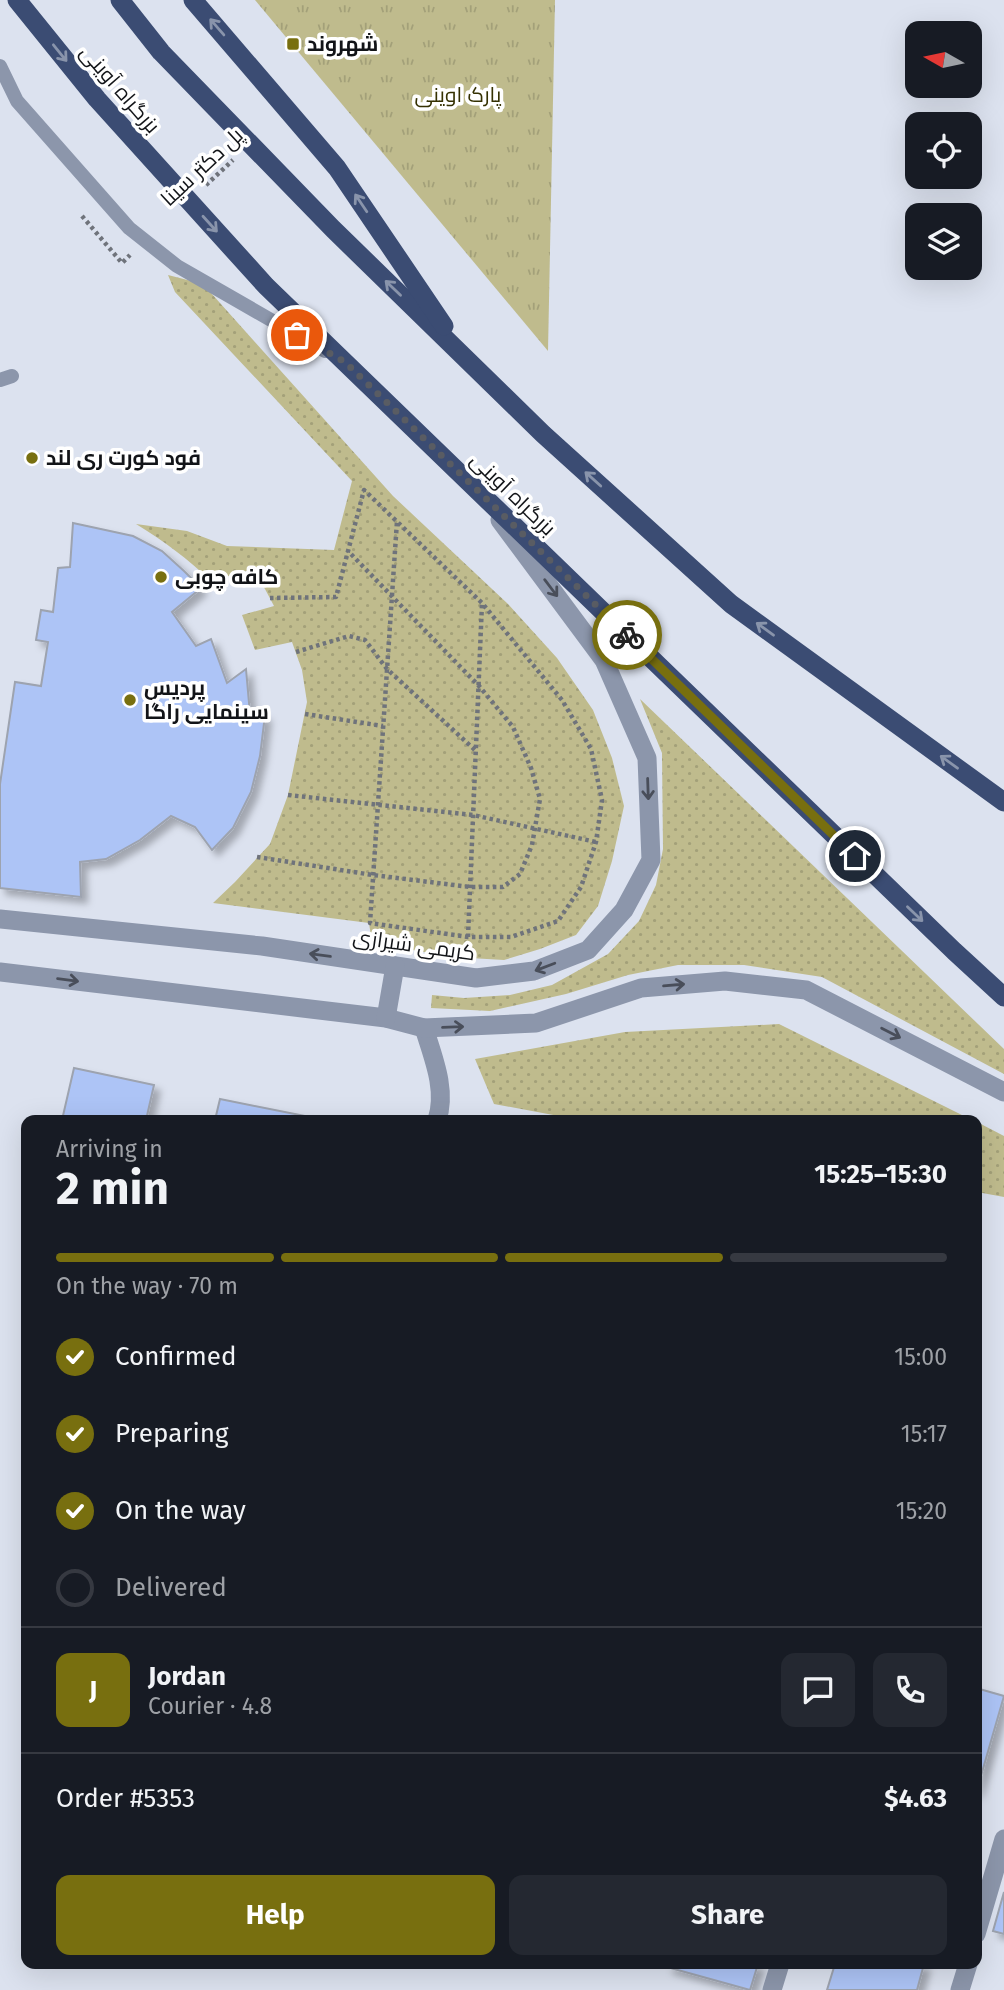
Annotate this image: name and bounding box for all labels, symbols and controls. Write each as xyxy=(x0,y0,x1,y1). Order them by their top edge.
one-way arrow xyxy=(209,19,225,37)
north arrow xyxy=(905,21,982,98)
map controls xyxy=(905,21,982,280)
place label: شهروند xyxy=(307,31,378,57)
marker: شهروند xyxy=(285,36,301,52)
street label: بزرگراه آوینی xyxy=(74,39,166,139)
one-way arrow xyxy=(52,43,67,61)
park label: پارک اوینی xyxy=(415,82,502,109)
button: locate xyxy=(905,112,982,189)
street label: پل دکتر سینا xyxy=(155,122,250,212)
one-way arrow xyxy=(354,194,368,213)
button: layers xyxy=(905,203,982,280)
one-way arrow xyxy=(202,215,218,233)
one-way arrow xyxy=(385,280,402,297)
pin xyxy=(267,305,327,365)
icon: bag xyxy=(278,316,316,354)
place label: فود کورت ری لند xyxy=(46,445,201,471)
street label: بزرگراه آوینی xyxy=(465,447,561,541)
marker: فود کورت ری لند xyxy=(24,450,40,466)
one-way arrow xyxy=(585,471,602,488)
place label: کافه چوبی xyxy=(175,564,278,592)
marker: کافه چوبی xyxy=(153,569,169,585)
one-way arrow xyxy=(544,578,558,597)
courier xyxy=(592,600,662,670)
icon: bike xyxy=(608,616,646,654)
one-way arrow xyxy=(756,622,775,636)
place label: پردیس سینمایی راگا xyxy=(144,675,269,725)
marker: پردیس سینمایی راگا xyxy=(122,692,138,708)
one-way arrow xyxy=(940,755,959,770)
one-way arrow xyxy=(641,777,654,800)
pin xyxy=(825,826,885,886)
icon: home xyxy=(836,837,874,875)
one-way arrow xyxy=(907,905,924,922)
street label: کریمی شیرازی xyxy=(351,924,477,966)
one-way arrow xyxy=(310,948,332,961)
one-way arrow xyxy=(535,961,556,974)
one-way arrow xyxy=(56,974,79,987)
one-way arrow xyxy=(663,978,685,991)
one-way arrow xyxy=(441,1020,464,1033)
one-way arrow xyxy=(880,1027,901,1041)
text: Arriving in xyxy=(56,1135,163,1163)
text: 15:25–15:30 xyxy=(814,1159,947,1190)
text: 2 min xyxy=(56,1161,169,1216)
text: On the way · 70 m xyxy=(56,1272,238,1300)
icon: check xyxy=(56,1338,94,1376)
text: Confirmed xyxy=(115,1341,236,1372)
text: 15:00 xyxy=(894,1343,947,1371)
icon: check xyxy=(56,1415,94,1453)
text: Preparing xyxy=(115,1418,228,1449)
text: 15:17 xyxy=(901,1420,947,1448)
icon: check xyxy=(56,1492,94,1530)
text: On the way xyxy=(115,1495,246,1526)
text: 15:20 xyxy=(896,1497,947,1525)
text: Delivered xyxy=(115,1572,227,1603)
button: chat xyxy=(781,1653,855,1727)
button: phone xyxy=(873,1653,947,1727)
text: Jordan xyxy=(148,1661,226,1692)
text: J xyxy=(89,1675,97,1706)
text: Courier · 4.8 xyxy=(148,1692,272,1720)
text: Order #5353 xyxy=(56,1783,195,1814)
text: $4.63 xyxy=(884,1783,947,1814)
button: Help xyxy=(56,1875,495,1955)
button: Share xyxy=(509,1875,947,1955)

